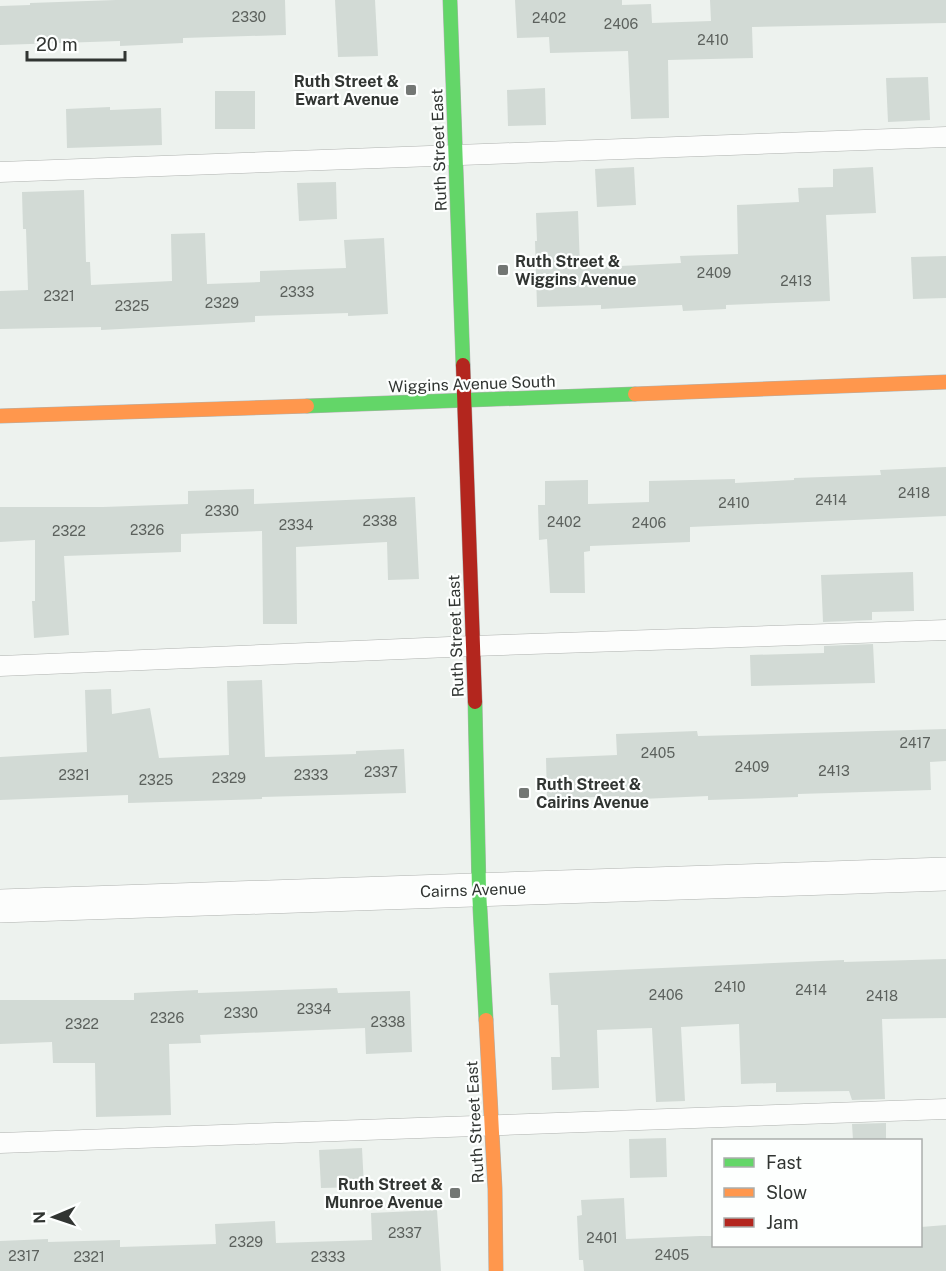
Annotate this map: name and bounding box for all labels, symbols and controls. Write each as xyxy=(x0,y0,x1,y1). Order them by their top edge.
house number: 2330 xyxy=(232,9,266,25)
house number: 2402 xyxy=(532,10,566,26)
house number: 2406 xyxy=(604,16,638,32)
scale bar xyxy=(27,24,124,62)
house number: 2410 xyxy=(697,32,729,48)
text: 20 m xyxy=(36,34,78,55)
place label: Ruth Street & Ewart Avenue xyxy=(294,72,399,109)
marker: Ruth Street & Ewart Avenue xyxy=(404,83,418,97)
street label: Ruth Street East xyxy=(427,88,451,212)
place label: Ruth Street & Wiggins Avenue xyxy=(515,252,636,289)
marker: Ruth Street & Wiggins Avenue xyxy=(496,263,510,277)
house number: 2409 xyxy=(697,265,731,281)
house number: 2413 xyxy=(780,273,812,289)
house number: 2333 xyxy=(280,284,314,300)
house number: 2321 xyxy=(43,288,75,304)
house number: 2329 xyxy=(205,295,239,311)
house number: 2325 xyxy=(115,298,149,314)
street label: Wiggins Avenue South xyxy=(388,372,556,396)
house number: 2418 xyxy=(898,485,930,501)
house number: 2414 xyxy=(815,492,847,508)
house number: 2410 xyxy=(718,495,750,511)
house number: 2330 xyxy=(205,503,239,519)
house number: 2338 xyxy=(363,513,397,529)
house number: 2402 xyxy=(547,514,581,530)
house number: 2406 xyxy=(632,515,666,531)
house number: 2334 xyxy=(279,517,314,533)
house number: 2326 xyxy=(130,522,164,538)
house number: 2322 xyxy=(52,523,86,539)
street label: Ruth Street East xyxy=(444,574,468,698)
house number: 2417 xyxy=(899,735,931,751)
house number: 2405 xyxy=(641,745,675,761)
house number: 2409 xyxy=(735,759,769,775)
house number: 2413 xyxy=(818,763,850,779)
house number: 2337 xyxy=(364,764,398,780)
house number: 2321 xyxy=(58,767,90,783)
house number: 2333 xyxy=(294,767,328,783)
house number: 2329 xyxy=(212,770,246,786)
house number: 2325 xyxy=(139,772,173,788)
place label: Ruth Street & Cairins Avenue xyxy=(536,775,649,812)
marker: Ruth Street & Cairins Avenue xyxy=(517,786,531,800)
street label: Cairns Avenue xyxy=(420,879,526,901)
house number: 2410 xyxy=(714,979,746,995)
house number: 2414 xyxy=(795,982,827,998)
house number: 2406 xyxy=(649,987,683,1003)
house number: 2418 xyxy=(866,988,898,1004)
house number: 2334 xyxy=(297,1001,332,1017)
house number: 2330 xyxy=(224,1005,258,1021)
house number: 2326 xyxy=(150,1010,184,1026)
house number: 2338 xyxy=(371,1014,405,1030)
house number: 2322 xyxy=(65,1016,99,1032)
street label: Ruth Street East xyxy=(462,1060,488,1184)
legend xyxy=(712,1139,922,1247)
text: Fast xyxy=(766,1152,802,1173)
place label: Ruth Street & Munroe Avenue xyxy=(325,1175,443,1212)
text: Slow xyxy=(766,1182,807,1203)
marker: Ruth Street & Munroe Avenue xyxy=(448,1186,462,1200)
north arrow xyxy=(24,1187,84,1247)
text: N xyxy=(30,1211,49,1224)
text: Jam xyxy=(766,1212,799,1233)
house number: 2337 xyxy=(388,1225,422,1241)
house number: 2401 xyxy=(586,1230,618,1246)
house number: 2329 xyxy=(229,1234,263,1250)
house number: 2405 xyxy=(655,1247,689,1263)
house number: 2317 xyxy=(8,1248,40,1264)
house number: 2321 xyxy=(73,1249,105,1265)
house number: 2333 xyxy=(311,1249,345,1265)

